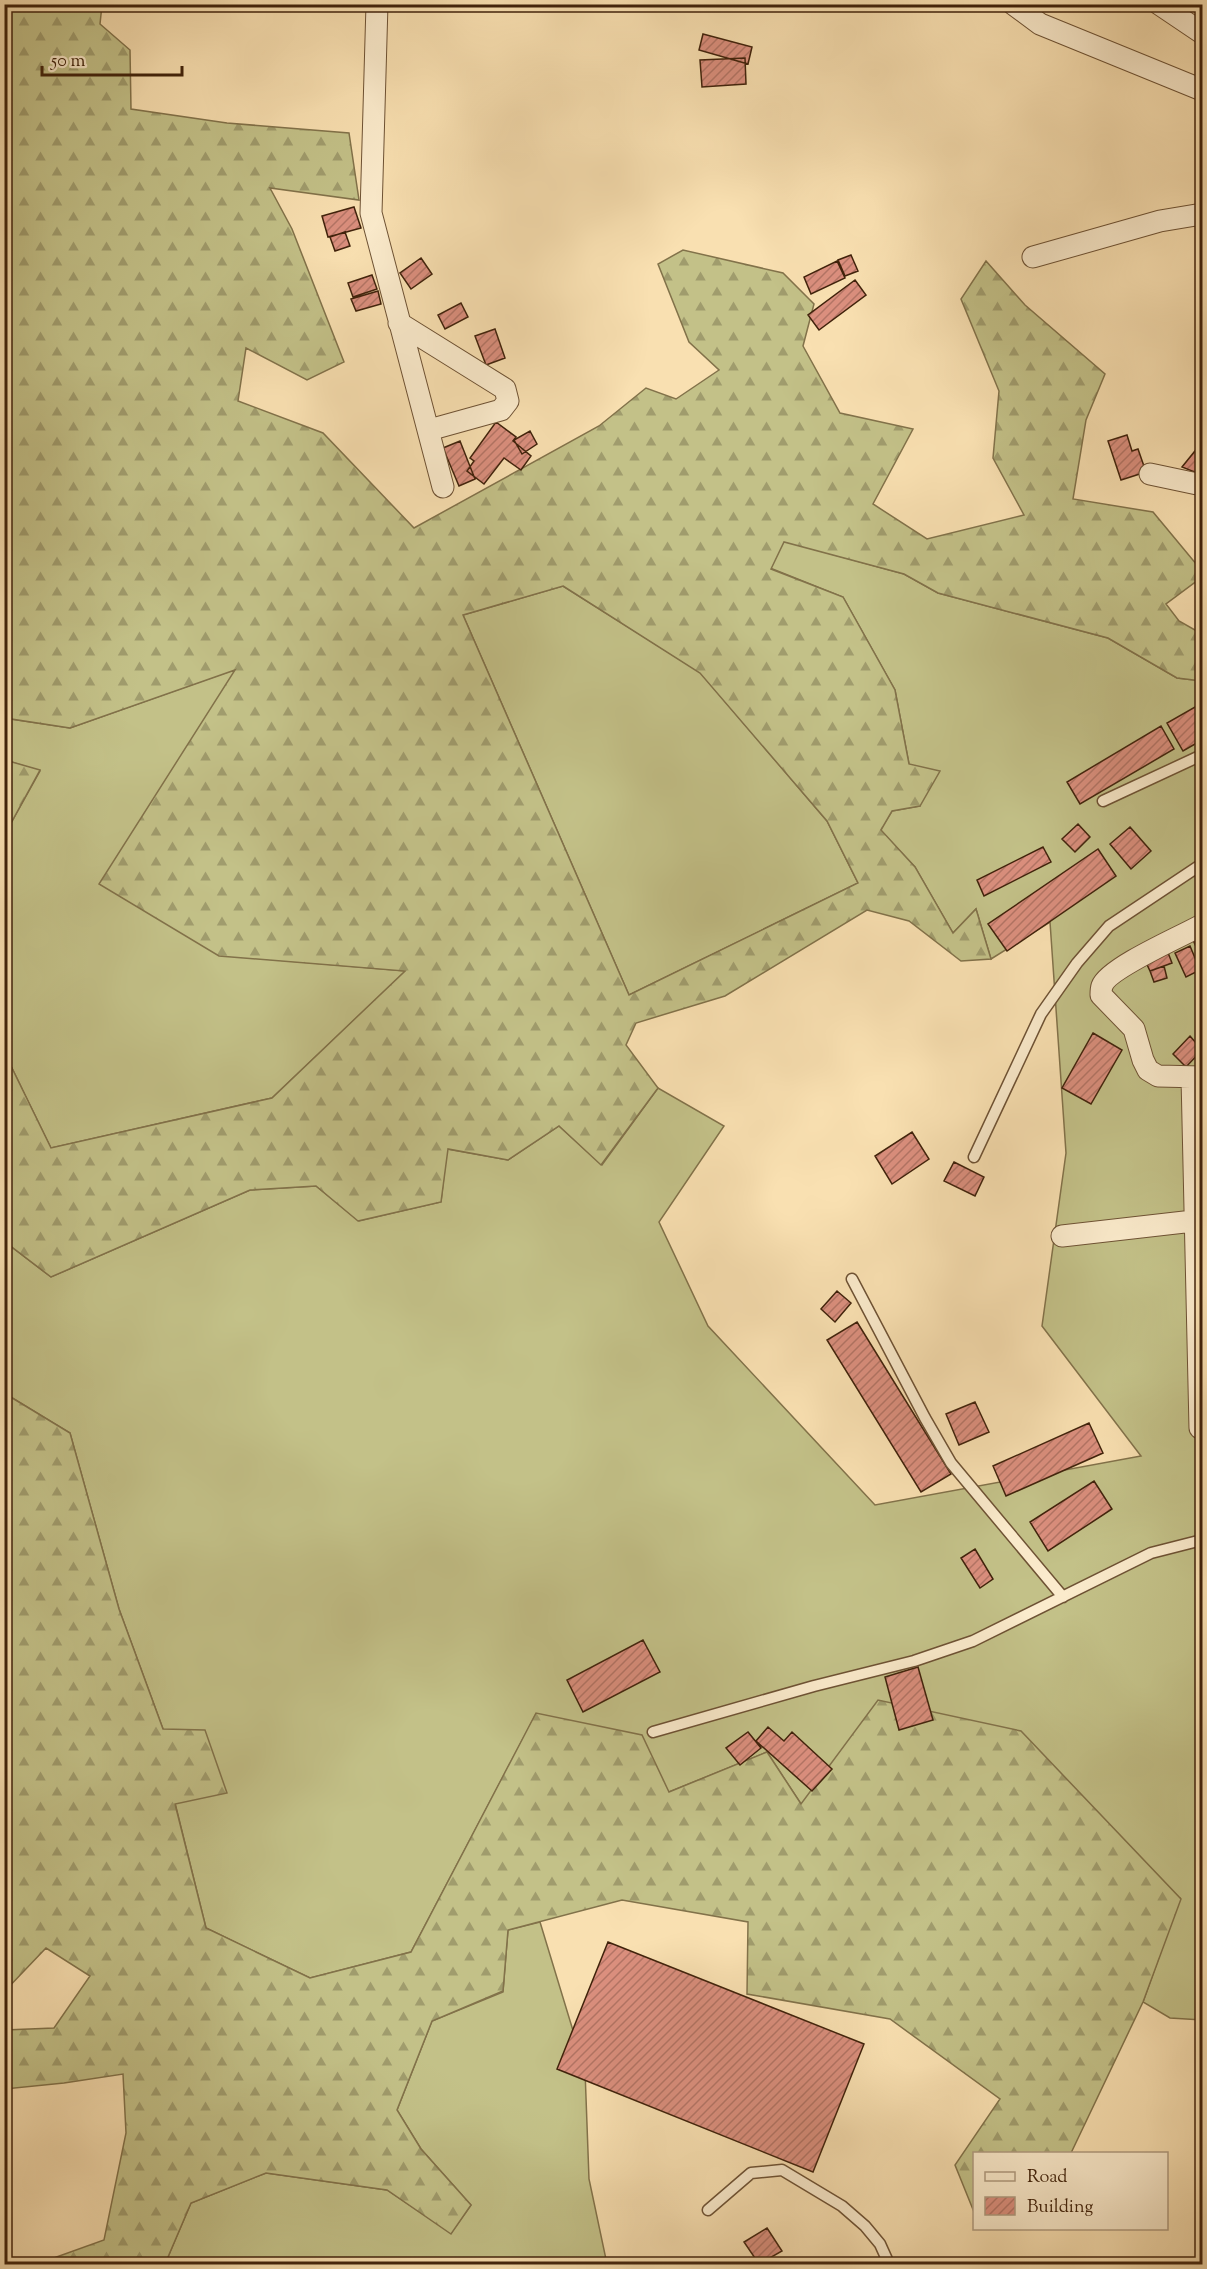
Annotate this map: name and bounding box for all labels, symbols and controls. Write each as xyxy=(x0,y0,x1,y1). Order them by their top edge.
scale bar xyxy=(42,39,182,77)
text: 50 m xyxy=(50,49,86,75)
legend xyxy=(973,2152,1168,2230)
text: Road xyxy=(1027,2165,1067,2191)
text: Building xyxy=(1027,2195,1093,2221)

